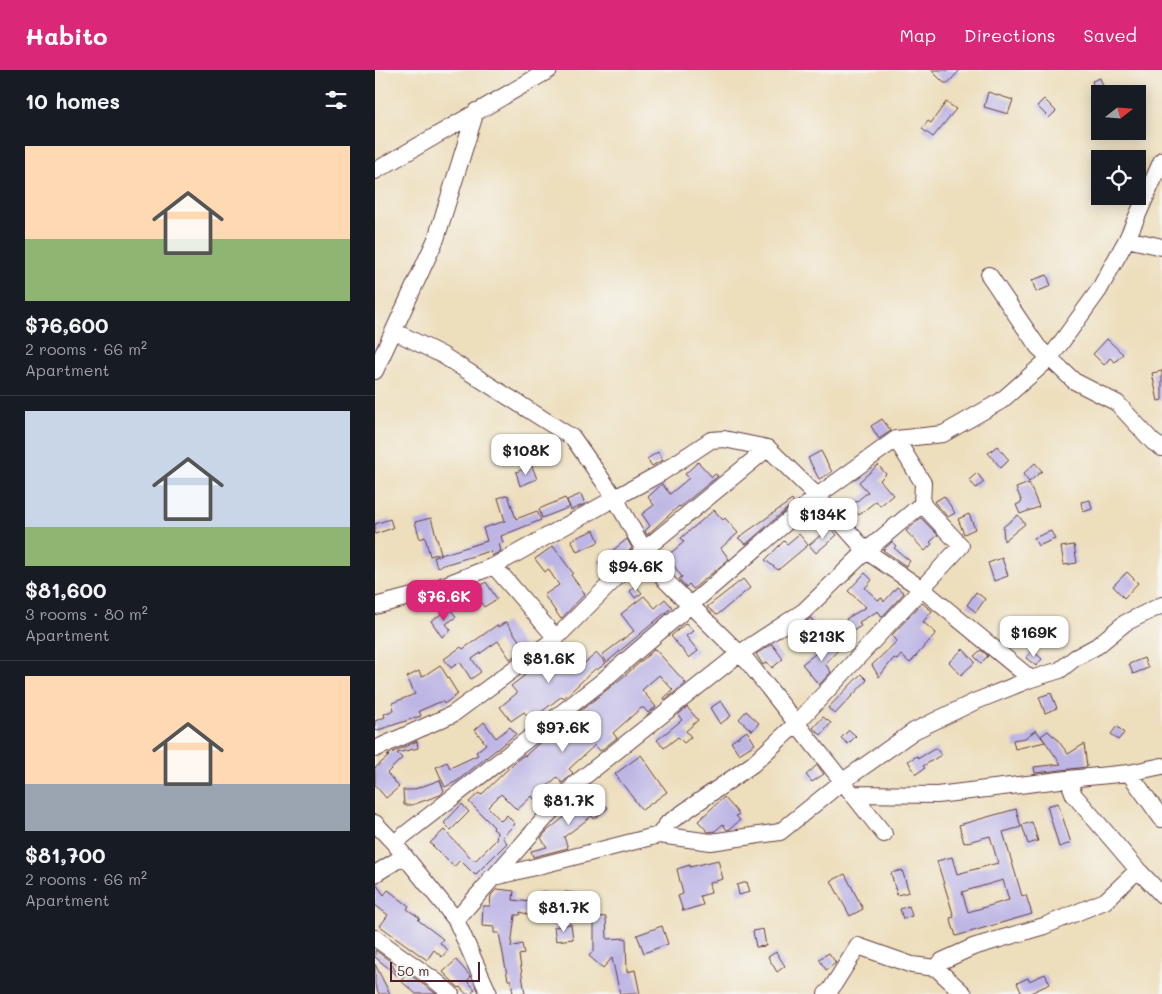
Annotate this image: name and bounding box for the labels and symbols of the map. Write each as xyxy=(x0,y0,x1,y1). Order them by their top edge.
north arrow xyxy=(1091,85,1146,140)
pin: $108K xyxy=(491,434,561,476)
pin: $134K xyxy=(788,498,858,540)
pin: $94.6K xyxy=(595,550,677,592)
pin: $76.6K xyxy=(403,580,485,622)
pin: $169K xyxy=(999,616,1069,658)
pin: $213K xyxy=(787,620,857,662)
pin: $81.6K xyxy=(508,642,590,684)
pin: $97.6K xyxy=(522,710,604,753)
pin: $81.7K xyxy=(528,784,610,826)
pin: $81.7K xyxy=(523,890,605,933)
scale bar xyxy=(390,959,480,982)

